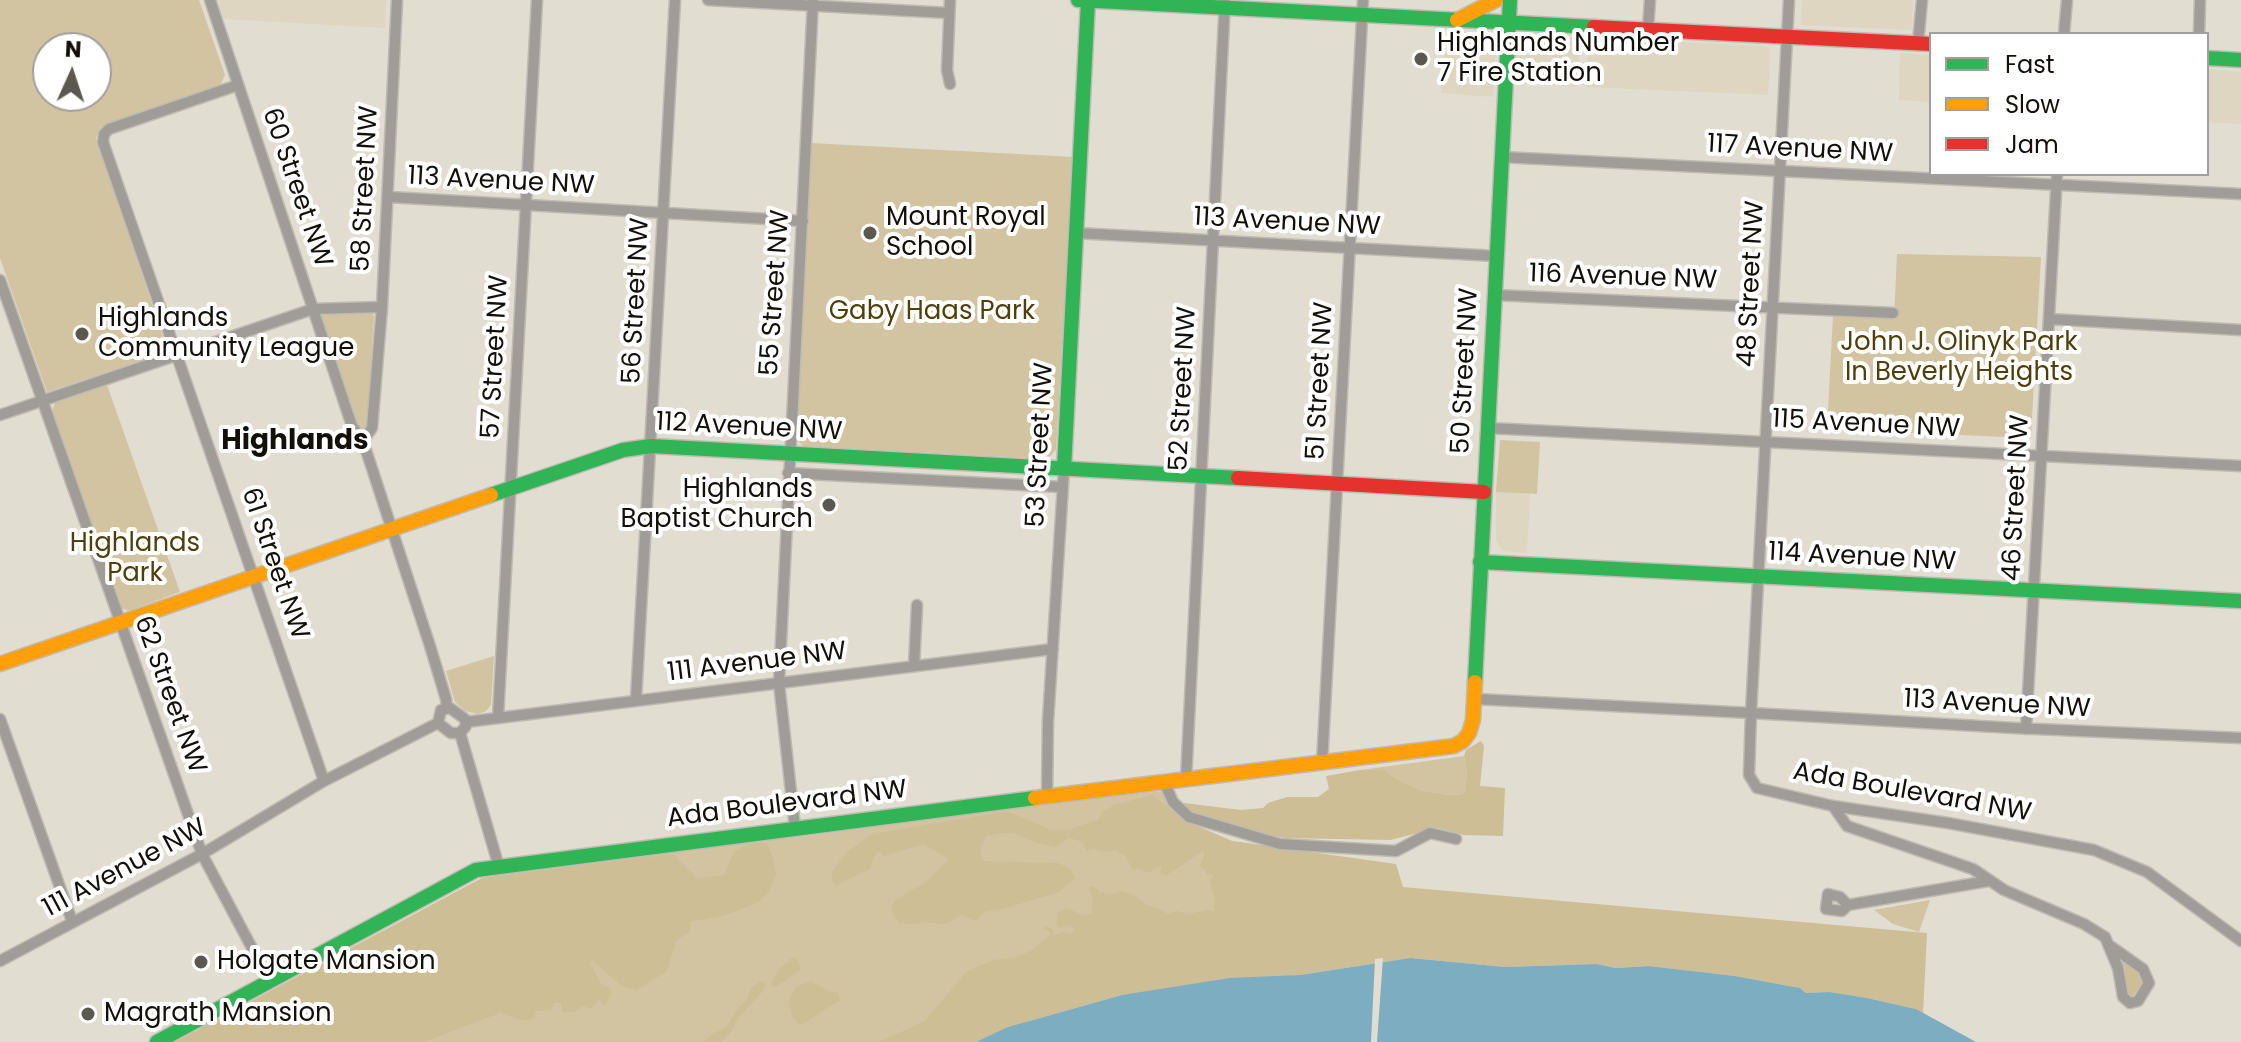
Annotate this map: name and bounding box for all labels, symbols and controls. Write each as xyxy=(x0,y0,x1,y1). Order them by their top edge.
place label: Highlands Number 7 Fire Station xyxy=(1437,28,1679,90)
north arrow xyxy=(32,32,112,112)
legend xyxy=(1929,32,2209,176)
text: N xyxy=(64,34,82,65)
text: Fast xyxy=(2005,48,2055,81)
marker: Highlands Number 7 Fire Station xyxy=(1412,50,1430,68)
text: Slow xyxy=(2005,88,2060,121)
street label: 60 Street NW xyxy=(254,104,338,272)
street label: 58 Street NW xyxy=(346,105,386,273)
text: Jam xyxy=(2005,128,2059,161)
street label: 117 Avenue NW xyxy=(1706,130,1894,170)
street label: 113 Avenue NW xyxy=(407,162,595,202)
street label: 48 Street NW xyxy=(1732,200,1772,368)
place label: Mount Royal School xyxy=(886,202,1046,264)
street label: 113 Avenue NW xyxy=(1193,203,1381,243)
street label: 55 Street NW xyxy=(755,209,797,377)
street label: 56 Street NW xyxy=(617,217,657,385)
marker: Mount Royal School xyxy=(861,224,879,242)
street label: 116 Avenue NW xyxy=(1528,259,1718,297)
street label: 57 Street NW xyxy=(476,274,516,440)
street label: 50 Street NW xyxy=(1446,287,1486,455)
park label: Gaby Haas Park xyxy=(829,296,1035,328)
street label: 51 Street NW xyxy=(1301,301,1341,461)
place label: Highlands Community League xyxy=(98,303,354,364)
street label: 52 Street NW xyxy=(1164,306,1204,472)
marker: Highlands Community League xyxy=(73,325,91,343)
park label: John J. Olinyk Park In Beverly Heights xyxy=(1840,327,2078,388)
street label: 53 Street NW xyxy=(1021,362,1061,528)
street label: 115 Avenue NW xyxy=(1771,404,1961,446)
street label: 112 Avenue NW xyxy=(655,408,843,448)
street label: 46 Street NW xyxy=(1997,414,2037,582)
district label: Highlands xyxy=(221,425,369,459)
place label: Highlands Baptist Church xyxy=(621,474,813,536)
street label: 61 Street NW xyxy=(233,484,315,644)
marker: Highlands Baptist Church xyxy=(820,496,838,514)
park label: Highlands Park xyxy=(70,528,200,590)
street label: 114 Avenue NW xyxy=(1767,537,1957,579)
street label: 62 Street NW xyxy=(126,612,212,778)
street label: 111 Avenue NW xyxy=(666,637,848,689)
street label: 113 Avenue NW xyxy=(1903,685,2091,725)
street label: Ada Boulevard NW xyxy=(1790,757,2034,829)
street label: Ada Boulevard NW xyxy=(665,775,909,835)
street label: 111 Avenue NW xyxy=(38,813,212,925)
place label: Holgate Mansion xyxy=(217,946,436,978)
marker: Holgate Mansion xyxy=(192,953,210,971)
place label: Magrath Mansion xyxy=(104,998,332,1030)
marker: Magrath Mansion xyxy=(79,1005,97,1023)

